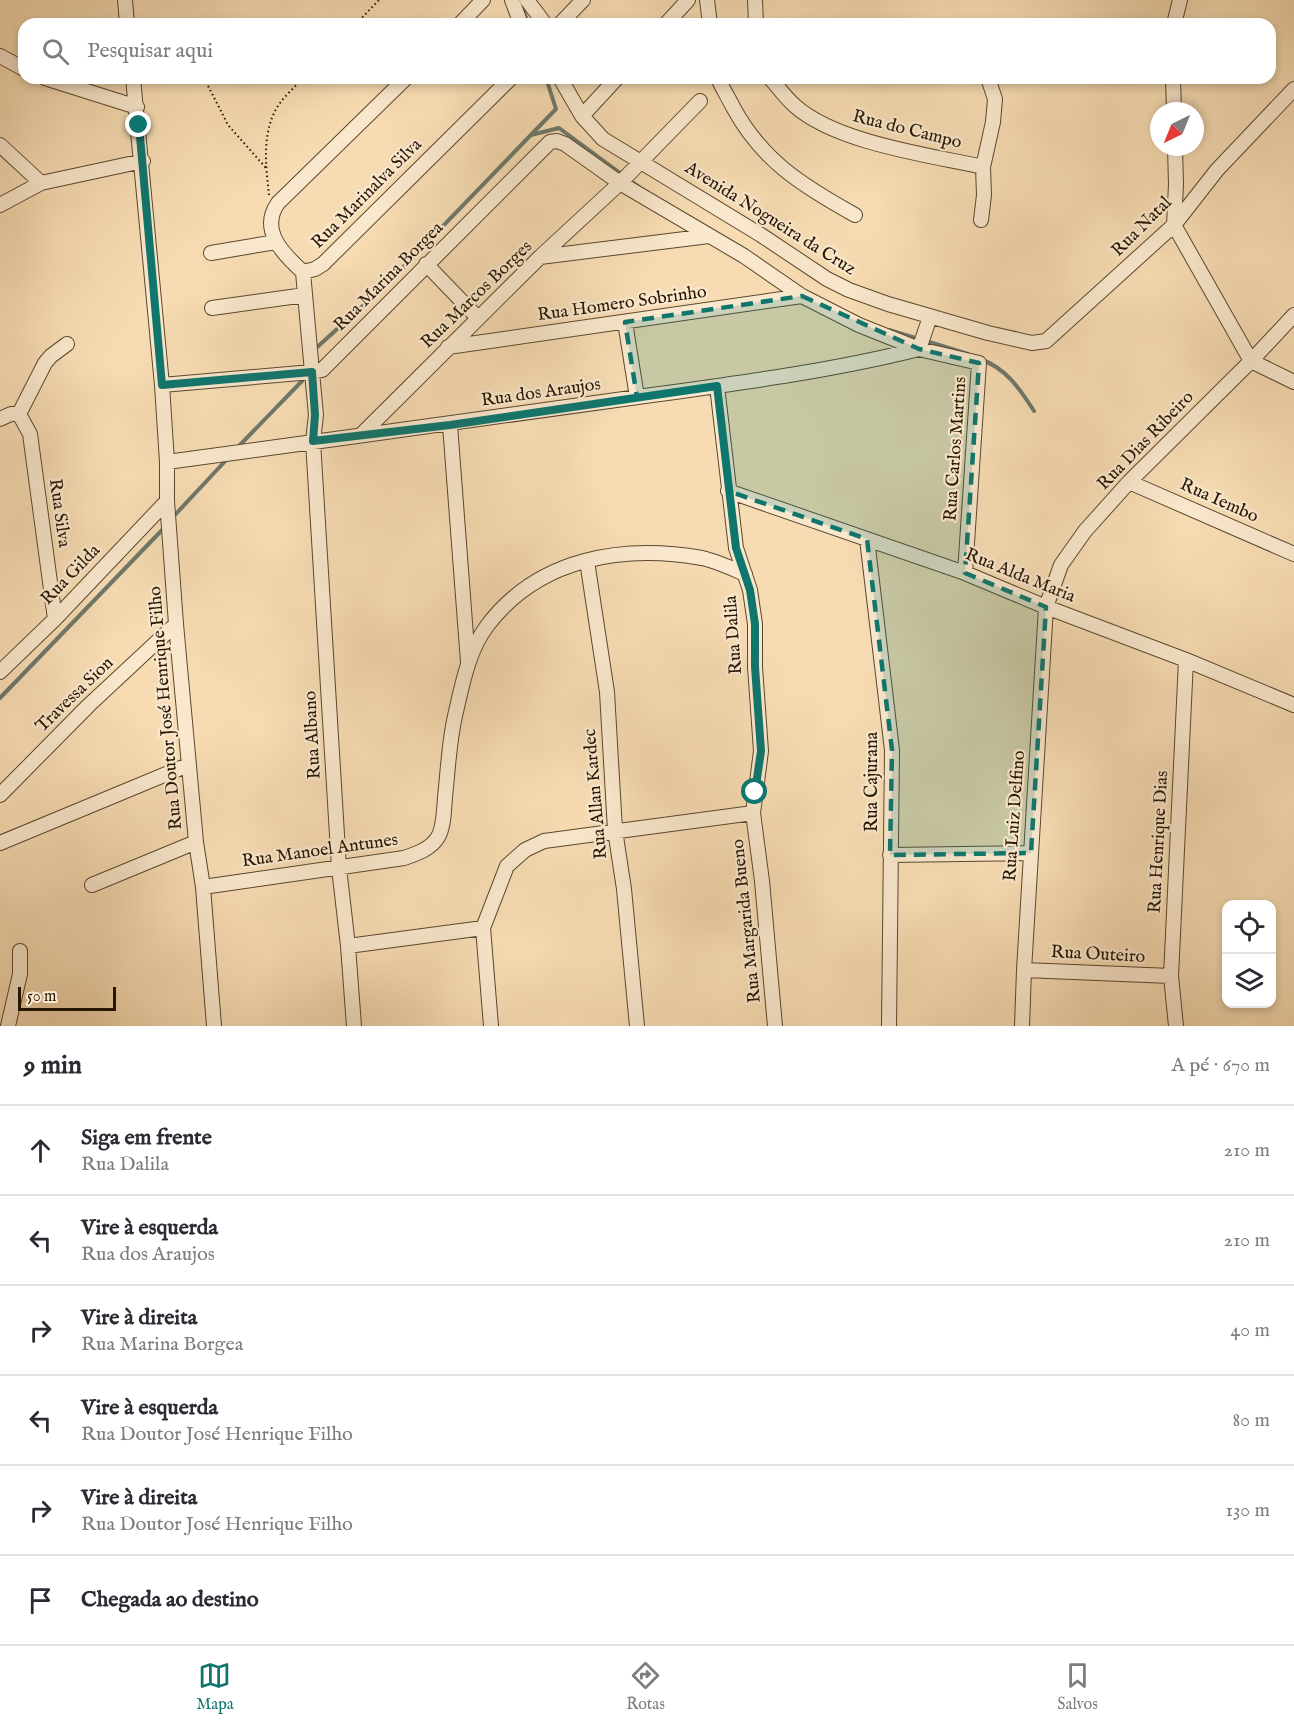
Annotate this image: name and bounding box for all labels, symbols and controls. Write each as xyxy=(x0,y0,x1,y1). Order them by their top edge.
search box xyxy=(18,18,1276,84)
icon: search xyxy=(39,35,72,68)
text: Pesquisar aqui xyxy=(87,37,213,65)
north arrow xyxy=(1150,102,1204,156)
street label: Rua do Campo xyxy=(850,105,964,155)
route end xyxy=(125,111,151,137)
street label: Rua Marinalva Silva xyxy=(307,134,427,254)
street label: Avenida Nogueira da Cruz xyxy=(679,156,860,281)
street label: Rua Natal xyxy=(1107,192,1177,262)
street label: Rua Marina Borgea xyxy=(329,217,449,337)
street label: Rua Marcos Borges xyxy=(416,236,538,354)
street label: Rua Homero Sobrinho xyxy=(536,281,708,327)
street label: Rua dos Araujos xyxy=(480,373,602,413)
street label: Rua Carlos Martins xyxy=(939,376,973,522)
street label: Rua Dias Ribeiro xyxy=(1093,386,1199,496)
street label: Rua Iembo xyxy=(1176,473,1262,529)
street label: Rua Silva xyxy=(43,477,75,549)
street label: Rua Gilda xyxy=(36,540,106,610)
street label: Rua Alda Maria xyxy=(962,543,1079,609)
street label: Rua Doutor José Henrique Filho xyxy=(144,585,188,831)
street label: Rua Dalila xyxy=(720,594,748,675)
street label: Travessa Sion xyxy=(31,652,119,738)
street label: Rua Albano xyxy=(299,690,327,780)
street label: Rua Allan Kardec xyxy=(579,728,613,860)
street label: Rua Cajurana xyxy=(861,731,884,832)
street label: Rua Luiz Delfino xyxy=(999,749,1031,882)
street label: Rua Henrique Dias xyxy=(1144,770,1174,914)
route start xyxy=(741,778,767,804)
street label: Rua Manoel Antunes xyxy=(241,829,399,873)
street label: Rua Margarida Bueno xyxy=(727,837,767,1004)
map controls xyxy=(1222,900,1276,1008)
button: locate xyxy=(1222,900,1276,954)
street label: Rua Outeiro xyxy=(1050,941,1146,969)
button: layers xyxy=(1222,954,1276,1008)
scale bar xyxy=(18,984,116,1012)
text: 50 m xyxy=(27,987,56,1007)
text: 9 min xyxy=(24,1049,82,1082)
text: A pé · 670 m xyxy=(1172,1053,1270,1078)
text: Siga em frente xyxy=(81,1124,212,1152)
icon: ahead xyxy=(24,1134,57,1167)
text: 210 m xyxy=(1224,1138,1270,1163)
text: Rua Dalila xyxy=(81,1152,169,1177)
text: Vire à esquerda xyxy=(81,1214,218,1242)
icon: left xyxy=(24,1224,57,1257)
text: 210 m xyxy=(1224,1228,1270,1253)
text: Rua dos Araujos xyxy=(81,1242,215,1267)
text: Vire à direita xyxy=(81,1304,197,1332)
icon: right xyxy=(24,1314,57,1347)
text: 40 m xyxy=(1231,1318,1270,1343)
text: Rua Marina Borgea xyxy=(81,1332,243,1357)
text: Vire à esquerda xyxy=(81,1394,218,1422)
icon: left xyxy=(24,1404,57,1437)
text: 80 m xyxy=(1233,1408,1270,1433)
text: Rua Doutor José Henrique Filho xyxy=(81,1422,353,1447)
text: Vire à direita xyxy=(81,1484,197,1512)
icon: right xyxy=(24,1494,57,1527)
text: 130 m xyxy=(1225,1498,1270,1523)
text: Rua Doutor José Henrique Filho xyxy=(81,1512,353,1537)
icon: arrive xyxy=(24,1584,57,1617)
text: Chegada ao destino xyxy=(81,1586,259,1614)
tab: Mapa xyxy=(196,1659,234,1715)
tab: Rotas xyxy=(626,1659,665,1715)
tab: Salvos xyxy=(1057,1659,1098,1715)

